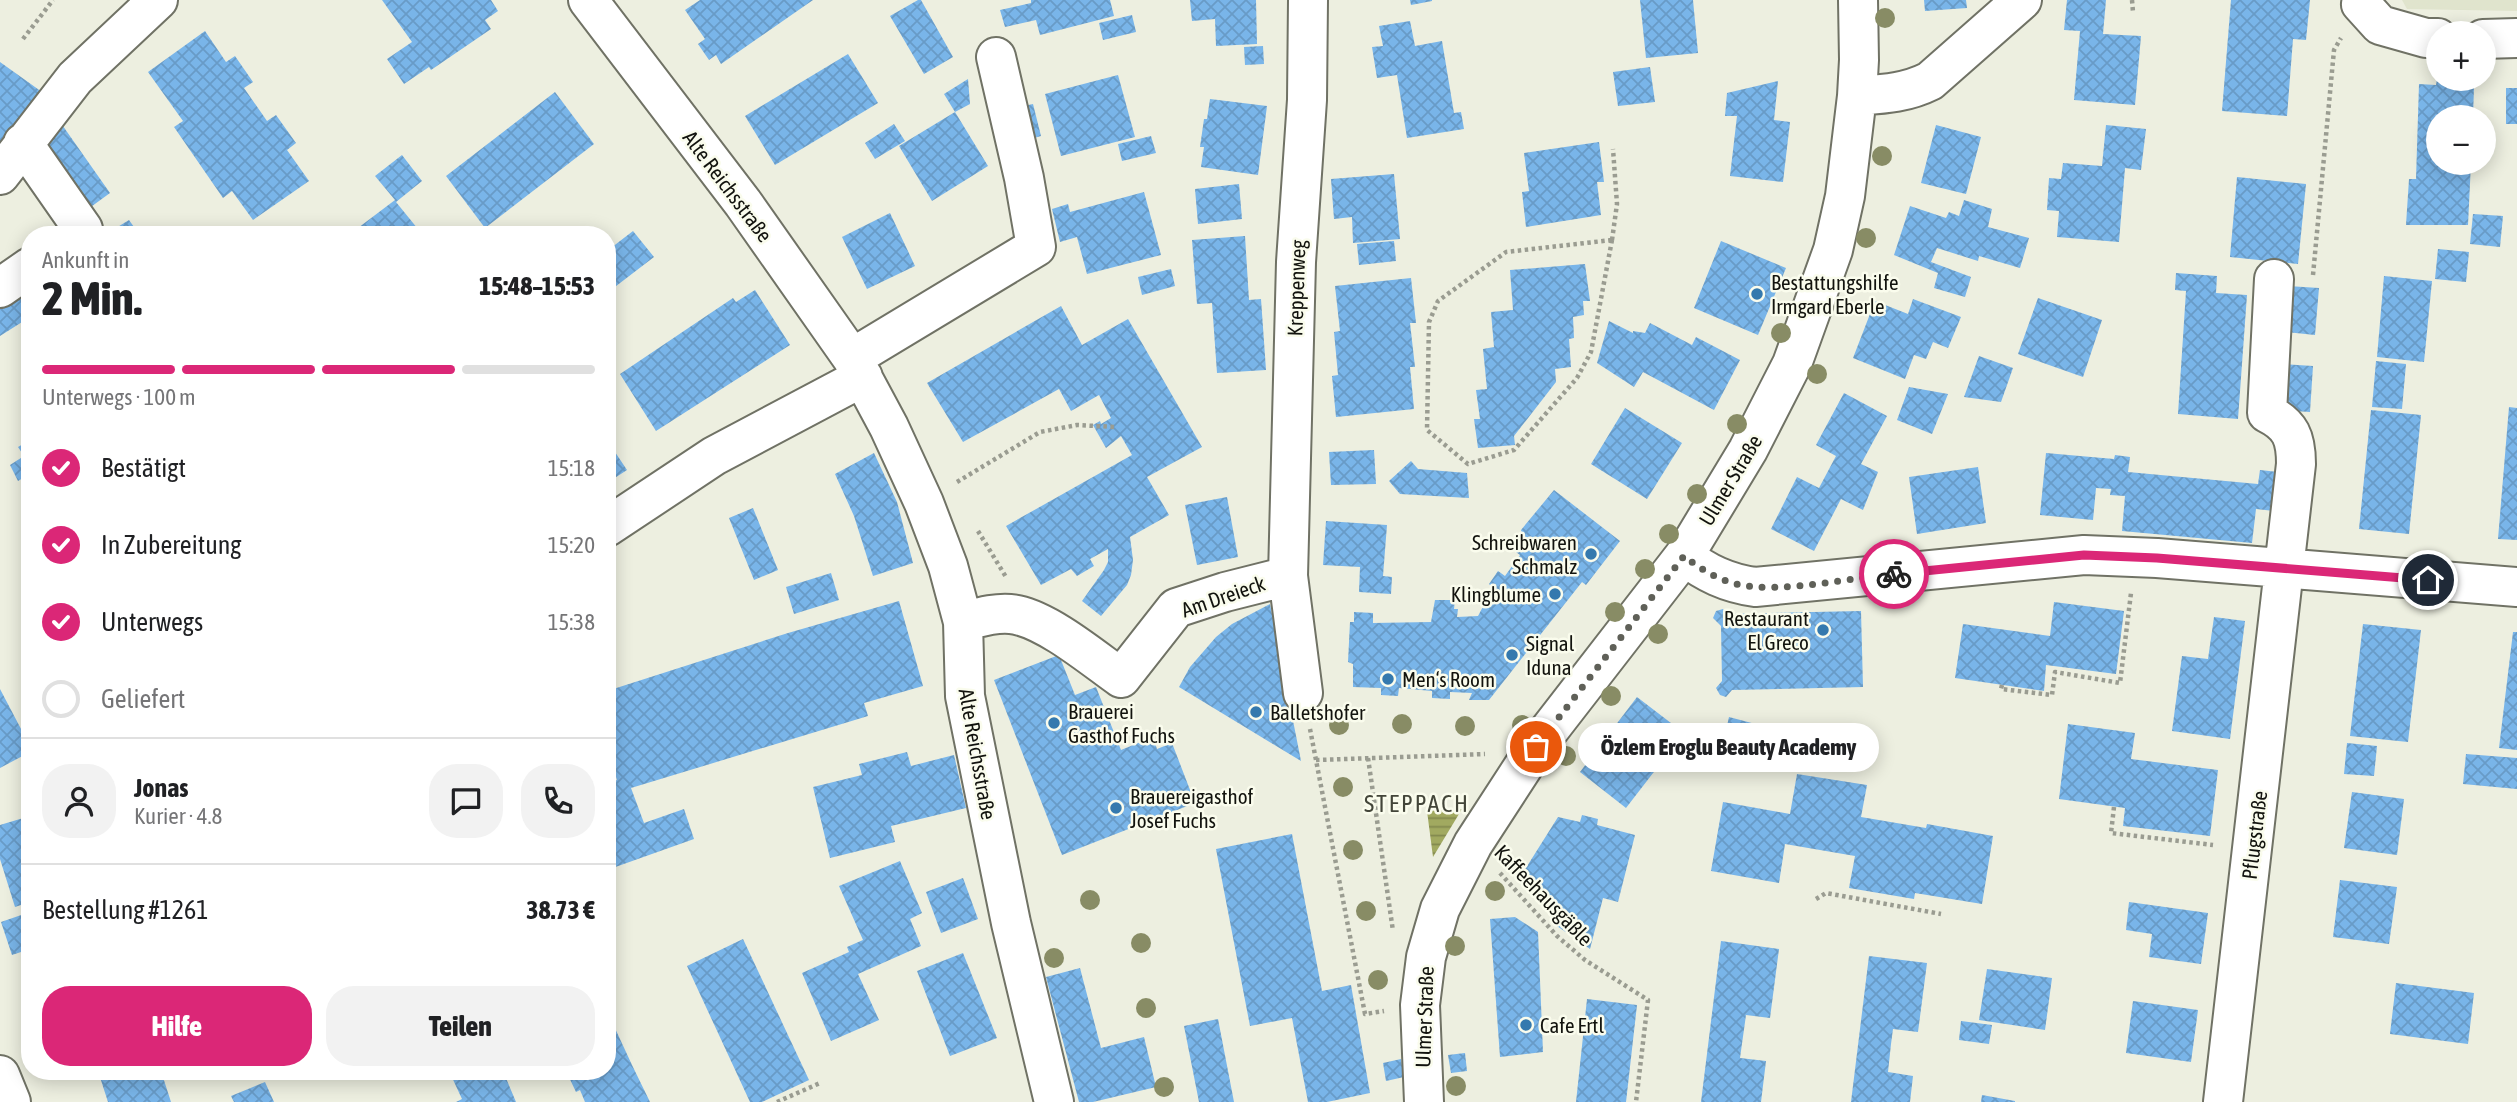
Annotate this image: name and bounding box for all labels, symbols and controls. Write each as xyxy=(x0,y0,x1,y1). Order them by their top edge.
map controls xyxy=(2426,21,2496,175)
button: + xyxy=(2426,21,2496,91)
button: − xyxy=(2426,105,2496,175)
street label: Alte Reichsstraße xyxy=(678,126,778,246)
street label: Kreppenweg xyxy=(1282,239,1310,337)
text: Ankunft in xyxy=(42,247,129,273)
place label: Bestattungshilfe Irmgard Eberle xyxy=(1771,270,1899,318)
text: 15:48–15:53 xyxy=(479,271,595,301)
text: 2 Min. xyxy=(42,272,142,325)
marker: Bestattungshilfe Irmgard Eberle xyxy=(1749,286,1765,302)
text: Unterwegs · 100 m xyxy=(42,384,196,410)
street label: Ulmer Straße xyxy=(1694,430,1766,530)
icon: check xyxy=(42,449,80,487)
text: Bestätigt xyxy=(101,453,186,483)
text: 15:18 xyxy=(548,455,595,481)
icon: check xyxy=(42,526,80,564)
text: In Zubereitung xyxy=(101,530,241,560)
place label: Schreibwaren Schmalz xyxy=(1472,530,1577,578)
text: 15:20 xyxy=(548,532,595,558)
courier xyxy=(1859,539,1929,609)
marker: Schreibwaren Schmalz xyxy=(1583,546,1599,562)
pin xyxy=(2398,550,2458,610)
icon: bike xyxy=(1875,555,1913,593)
icon: home xyxy=(2409,561,2447,599)
street label: Am Dreieck xyxy=(1178,570,1268,622)
place label: Klingblume xyxy=(1451,582,1541,606)
marker: Klingblume xyxy=(1547,586,1563,602)
icon: check xyxy=(42,603,80,641)
place label: Restaurant El Greco xyxy=(1724,606,1809,654)
text: Unterwegs xyxy=(101,607,203,637)
text: 15:38 xyxy=(548,609,595,635)
marker: Restaurant El Greco xyxy=(1815,622,1831,638)
place label: Signal Iduna xyxy=(1526,631,1575,679)
marker: Signal Iduna xyxy=(1504,647,1520,663)
place label: Men‘s Room xyxy=(1402,667,1495,691)
marker: Men‘s Room xyxy=(1380,671,1396,687)
text: Geliefert xyxy=(101,684,185,714)
street label: Alte Reichsstraße xyxy=(955,687,1001,821)
place label: Brauerei Gasthof Fuchs xyxy=(1068,699,1175,747)
place label: Balletshofer xyxy=(1270,700,1366,724)
marker: Balletshofer xyxy=(1248,704,1264,720)
marker: Brauerei Gasthof Fuchs xyxy=(1046,715,1062,731)
pin xyxy=(1506,717,1566,777)
callout: Özlem Eroglu Beauty Academy xyxy=(1578,722,1879,772)
icon: bag xyxy=(1517,728,1555,766)
text: Özlem Eroglu Beauty Academy xyxy=(1601,734,1856,760)
button: person xyxy=(42,764,116,838)
button: chat xyxy=(429,764,503,838)
button: phone xyxy=(521,764,595,838)
text: Jonas xyxy=(134,773,188,803)
place label: Brauereigasthof Josef Fuchs xyxy=(1130,784,1254,832)
street label: Pflugstraße xyxy=(2237,789,2271,881)
district label: STEPPACH xyxy=(1364,790,1470,817)
marker: Brauereigasthof Josef Fuchs xyxy=(1108,800,1124,816)
text: Kurier · 4.8 xyxy=(134,803,222,829)
street label: Kaffeehausgäßle xyxy=(1490,840,1598,950)
text: Bestellung #1261 xyxy=(42,895,208,925)
text: 38.73 € xyxy=(526,895,595,925)
street label: Ulmer Straße xyxy=(1410,966,1438,1068)
button: Hilfe xyxy=(42,986,312,1066)
button: Teilen xyxy=(326,986,595,1066)
place label: Cafe Ertl xyxy=(1540,1013,1604,1037)
marker: Cafe Ertl xyxy=(1518,1017,1534,1033)

